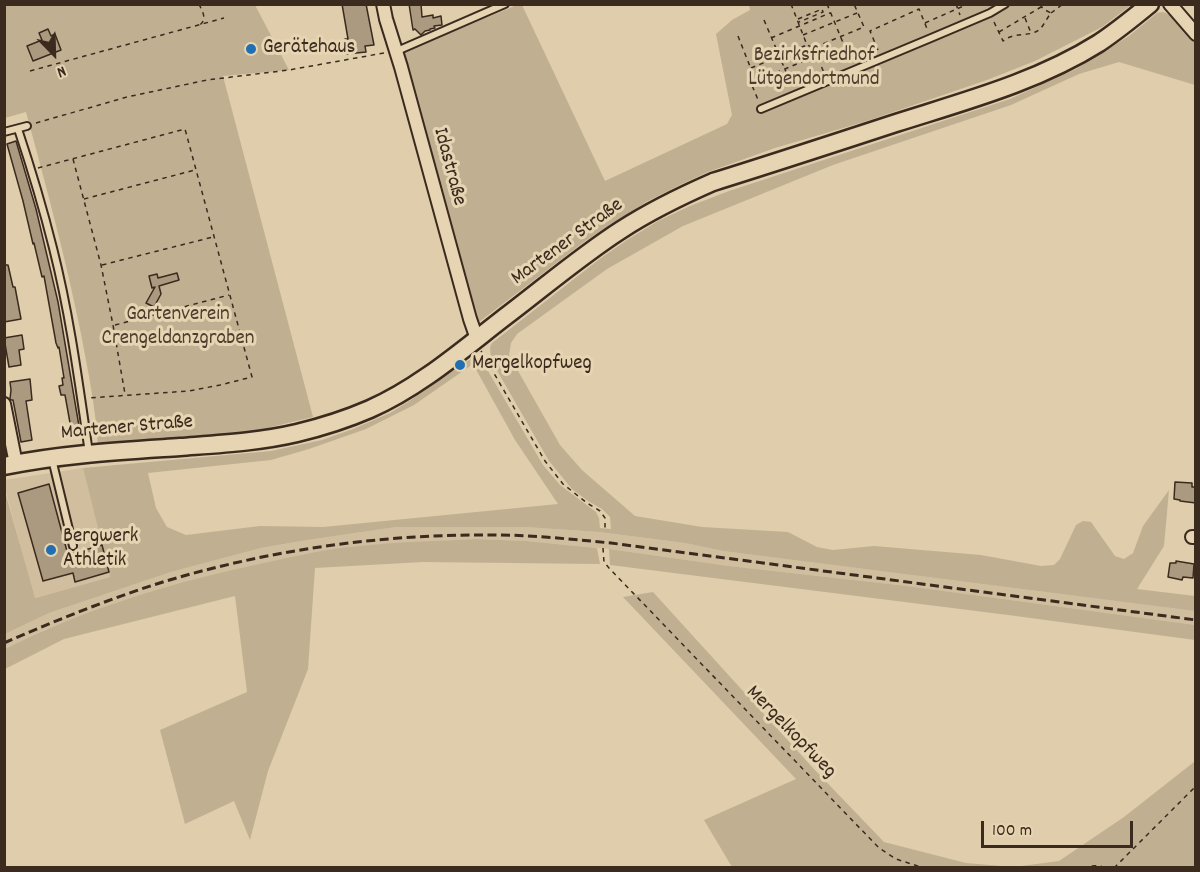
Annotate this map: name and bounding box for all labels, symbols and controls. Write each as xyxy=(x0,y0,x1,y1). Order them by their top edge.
north arrow xyxy=(24,24,84,84)
place label: Gerätehaus xyxy=(263,36,355,62)
marker: Gerätehaus xyxy=(244,42,258,56)
park label: Bezirksfriedhof Lütgendortmund xyxy=(748,44,880,94)
text: N xyxy=(53,59,69,83)
street label: Idastraße xyxy=(426,125,470,209)
street label: Martener Straße xyxy=(507,194,629,292)
park label: Gartenverein Crengeldanzgraben xyxy=(102,303,254,353)
place label: Mergelkopfweg xyxy=(472,352,592,378)
marker: Mergelkopfweg xyxy=(453,358,467,372)
street label: Martener Straße xyxy=(60,411,194,447)
place label: Bergwerk Athletik xyxy=(63,525,138,575)
marker: Bergwerk Athletik xyxy=(44,543,58,557)
street label: Mergelkopfweg xyxy=(739,681,841,785)
scale bar xyxy=(984,809,1136,847)
text: 100 m xyxy=(992,819,1032,844)

